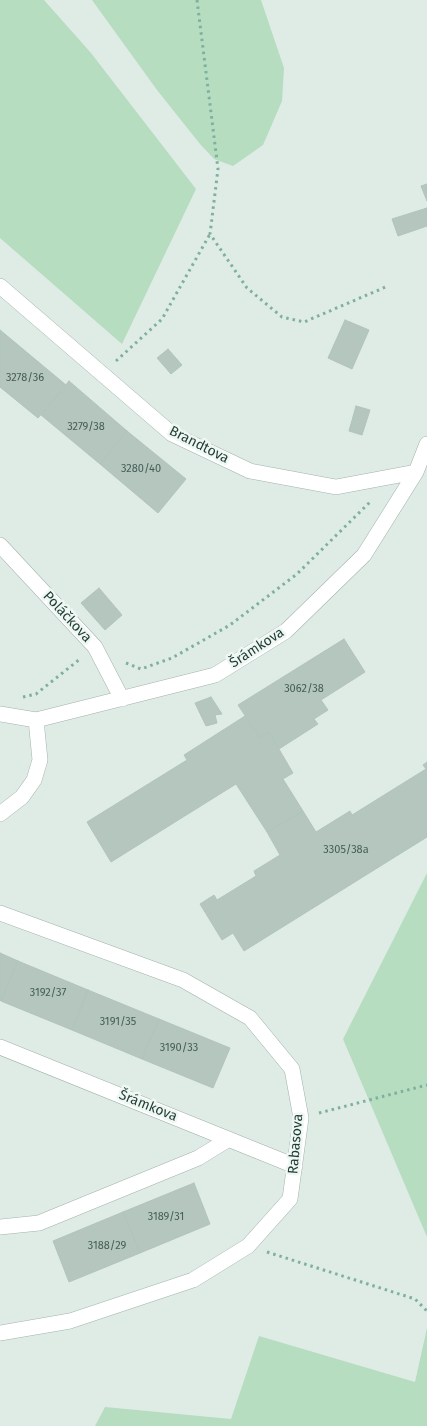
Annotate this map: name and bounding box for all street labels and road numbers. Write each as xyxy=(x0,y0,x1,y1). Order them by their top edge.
street label: Brandtova xyxy=(166,423,232,467)
street label: Poláčkova xyxy=(39,588,95,646)
street label: Šrámkova xyxy=(227,624,287,672)
street label: Šrámkova xyxy=(116,1087,180,1125)
street label: Rabasova xyxy=(285,1113,307,1175)

